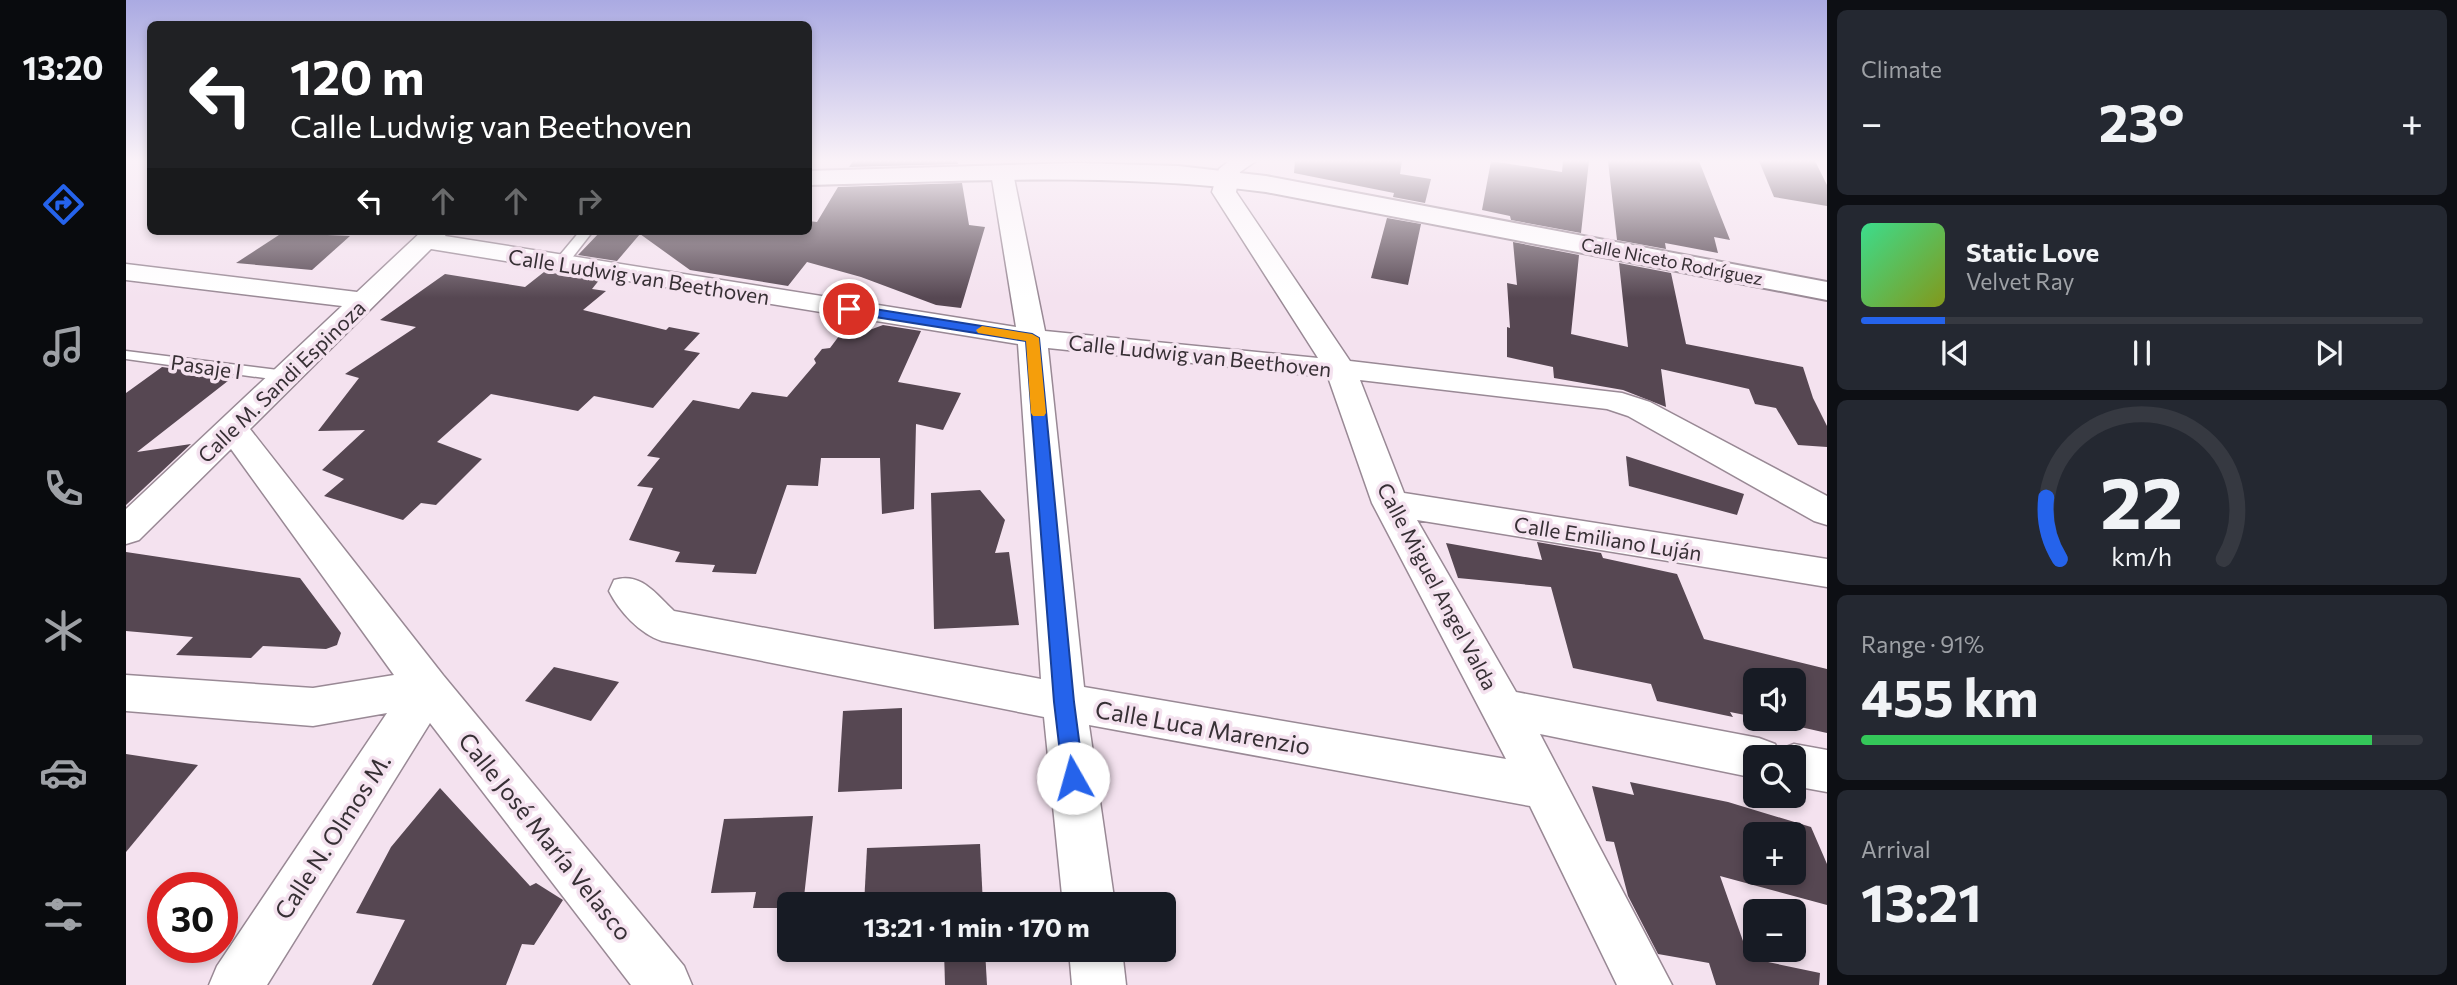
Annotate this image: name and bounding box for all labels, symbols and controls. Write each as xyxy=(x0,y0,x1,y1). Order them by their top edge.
text: 120 m xyxy=(290,45,424,105)
text: 13:20 xyxy=(23,47,103,87)
icon: left xyxy=(175,49,266,140)
text: Climate xyxy=(1861,55,1942,83)
text: 23° xyxy=(2099,89,2185,153)
text: − xyxy=(1861,98,1883,145)
text: + xyxy=(2401,98,2423,145)
text: Calle Ludwig van Beethoven xyxy=(290,105,692,145)
icon: directions xyxy=(39,180,88,229)
icon: left xyxy=(351,182,389,220)
icon: ahead xyxy=(424,182,462,220)
icon: ahead xyxy=(497,182,535,220)
icon: right xyxy=(570,182,608,220)
street label: Calle Niceto Rodríguez xyxy=(1579,233,1765,289)
text: Static Love xyxy=(1966,236,2099,267)
street label: Calle Ludwig van Beethoven xyxy=(507,243,771,309)
text: Velvet Ray xyxy=(1966,267,2074,295)
pin xyxy=(819,279,879,339)
icon: arrive xyxy=(830,290,868,328)
street label: Calle M. Sandi Espinoza xyxy=(192,295,370,467)
icon: music xyxy=(39,322,88,371)
street label: Calle Ludwig van Beethoven xyxy=(1067,329,1333,381)
icon: previous xyxy=(1936,334,1974,372)
icon: pause xyxy=(2123,334,2161,372)
icon: next xyxy=(2310,334,2348,372)
street label: Pasaje I xyxy=(169,349,243,383)
text: 22 xyxy=(2101,455,2183,544)
icon: phone xyxy=(39,464,88,513)
street label: Calle Miguel Angel Valda xyxy=(1373,478,1503,694)
street label: Calle Emiliano Luján xyxy=(1512,511,1704,565)
text: km/h xyxy=(2112,540,2172,570)
icon: climate xyxy=(39,606,88,655)
text: Range · 91% xyxy=(1861,630,1984,658)
text: 455 km xyxy=(1861,664,2039,728)
map controls xyxy=(1743,668,1806,962)
button: sound xyxy=(1743,668,1806,731)
street label: Calle Luca Marenzio xyxy=(1093,694,1313,760)
street label: Calle José María Velasco xyxy=(453,726,639,946)
position arrow xyxy=(1036,741,1110,815)
button: search xyxy=(1743,745,1806,808)
icon: car xyxy=(39,748,88,797)
street label: Calle N. Olmos M. xyxy=(268,748,396,924)
button: + xyxy=(1743,822,1806,885)
text: Arrival xyxy=(1861,835,1931,863)
text: 13:21 xyxy=(1861,869,1982,933)
speed limit sign: 30 xyxy=(147,872,238,963)
icon: filters xyxy=(39,890,88,939)
button: − xyxy=(1743,899,1806,962)
text: 13:21 · 1 min · 170 m xyxy=(863,911,1090,942)

